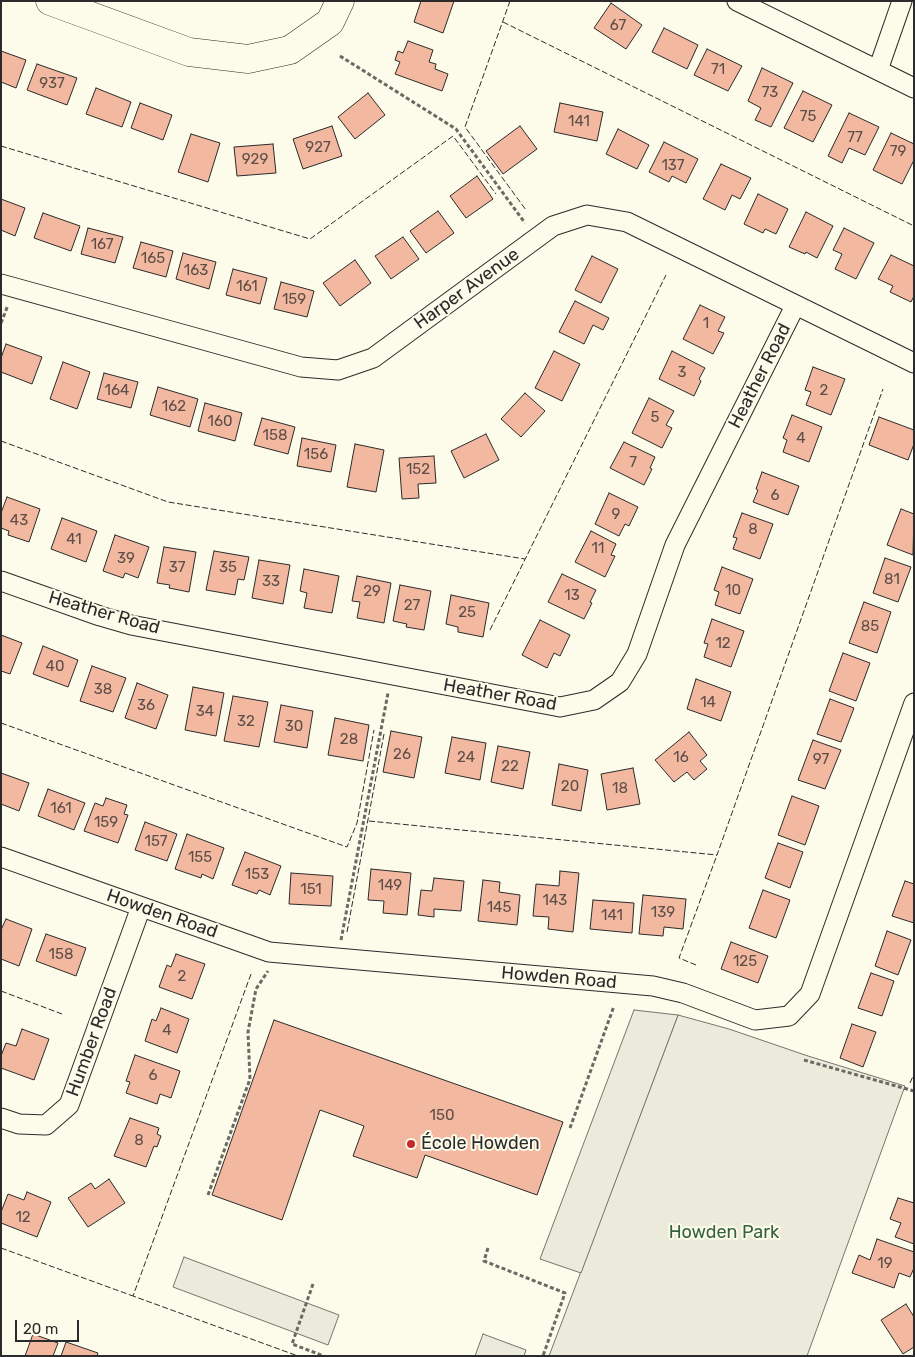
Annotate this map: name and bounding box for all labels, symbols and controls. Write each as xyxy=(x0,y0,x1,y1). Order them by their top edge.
house number: 67 xyxy=(610,17,626,35)
house number: 71 xyxy=(711,61,725,79)
house number: 937 xyxy=(39,75,65,93)
house number: 73 xyxy=(762,84,778,102)
house number: 75 xyxy=(800,108,816,126)
house number: 141 xyxy=(568,113,590,131)
house number: 77 xyxy=(847,129,863,147)
house number: 927 xyxy=(305,139,331,157)
house number: 79 xyxy=(890,143,906,161)
house number: 929 xyxy=(242,151,268,169)
house number: 137 xyxy=(661,157,685,175)
house number: 167 xyxy=(91,236,113,254)
street label: Harper Avenue xyxy=(410,244,524,334)
house number: 165 xyxy=(141,250,165,268)
house number: 163 xyxy=(184,262,208,280)
house number: 161 xyxy=(236,278,258,296)
house number: 159 xyxy=(282,291,306,309)
house number: 1 xyxy=(703,315,709,333)
street label: Heather Road xyxy=(724,320,796,432)
house number: 3 xyxy=(677,364,687,382)
house number: 164 xyxy=(105,382,129,400)
house number: 2 xyxy=(820,382,828,400)
house number: 162 xyxy=(162,398,186,416)
house number: 5 xyxy=(651,409,659,427)
house number: 160 xyxy=(208,413,232,431)
house number: 158 xyxy=(263,427,287,445)
house number: 4 xyxy=(796,430,806,448)
house number: 156 xyxy=(304,446,328,464)
house number: 7 xyxy=(629,454,637,472)
house number: 152 xyxy=(406,461,430,479)
house number: 6 xyxy=(770,487,780,505)
house number: 9 xyxy=(612,506,620,524)
house number: 43 xyxy=(10,512,28,530)
house number: 8 xyxy=(748,521,758,539)
house number: 41 xyxy=(66,531,82,549)
house number: 11 xyxy=(592,540,604,558)
house number: 39 xyxy=(117,550,135,568)
house number: 37 xyxy=(169,559,185,577)
house number: 35 xyxy=(219,559,237,577)
house number: 81 xyxy=(884,571,900,589)
house number: 33 xyxy=(262,573,280,591)
house number: 10 xyxy=(725,582,741,600)
house number: 29 xyxy=(363,583,381,601)
street label: Heather Road xyxy=(46,587,162,639)
house number: 13 xyxy=(564,587,580,605)
house number: 27 xyxy=(404,597,420,615)
house number: 25 xyxy=(458,604,476,622)
house number: 85 xyxy=(861,618,879,636)
house number: 12 xyxy=(715,635,731,653)
house number: 40 xyxy=(46,658,64,676)
street label: Heather Road xyxy=(442,674,558,716)
house number: 38 xyxy=(94,681,112,699)
house number: 14 xyxy=(700,694,716,712)
house number: 36 xyxy=(137,697,155,715)
house number: 34 xyxy=(196,703,214,721)
house number: 32 xyxy=(237,713,255,731)
house number: 30 xyxy=(285,718,303,736)
house number: 28 xyxy=(340,731,358,749)
house number: 26 xyxy=(393,746,411,764)
house number: 24 xyxy=(457,749,475,767)
house number: 16 xyxy=(673,749,689,767)
house number: 97 xyxy=(813,751,829,769)
house number: 22 xyxy=(501,758,519,776)
house number: 20 xyxy=(561,778,579,796)
house number: 18 xyxy=(612,780,628,798)
house number: 161 xyxy=(50,800,72,818)
house number: 159 xyxy=(94,814,118,832)
house number: 157 xyxy=(144,833,168,851)
house number: 155 xyxy=(188,849,212,867)
house number: 153 xyxy=(245,866,269,884)
house number: 149 xyxy=(378,877,402,895)
house number: 151 xyxy=(300,881,322,899)
street label: Howden Road xyxy=(104,885,220,943)
house number: 143 xyxy=(543,892,567,910)
house number: 145 xyxy=(487,899,511,917)
house number: 139 xyxy=(651,904,675,922)
house number: 141 xyxy=(601,907,623,925)
house number: 158 xyxy=(49,946,73,964)
house number: 125 xyxy=(733,953,757,971)
street label: Howden Road xyxy=(500,962,618,994)
house number: 2 xyxy=(178,968,186,986)
street label: Humber Road xyxy=(62,985,122,1099)
house number: 4 xyxy=(162,1022,172,1040)
house number: 6 xyxy=(148,1067,158,1085)
house number: 150 xyxy=(430,1107,454,1125)
house number: 8 xyxy=(134,1132,144,1150)
place label: École Howden xyxy=(421,1133,540,1155)
marker: École Howden xyxy=(405,1138,417,1150)
house number: 12 xyxy=(15,1209,31,1227)
park label: Howden Park xyxy=(669,1222,779,1244)
house number: 19 xyxy=(877,1255,893,1273)
scale bar xyxy=(18,1310,81,1342)
text: 20 m xyxy=(23,1320,58,1338)

